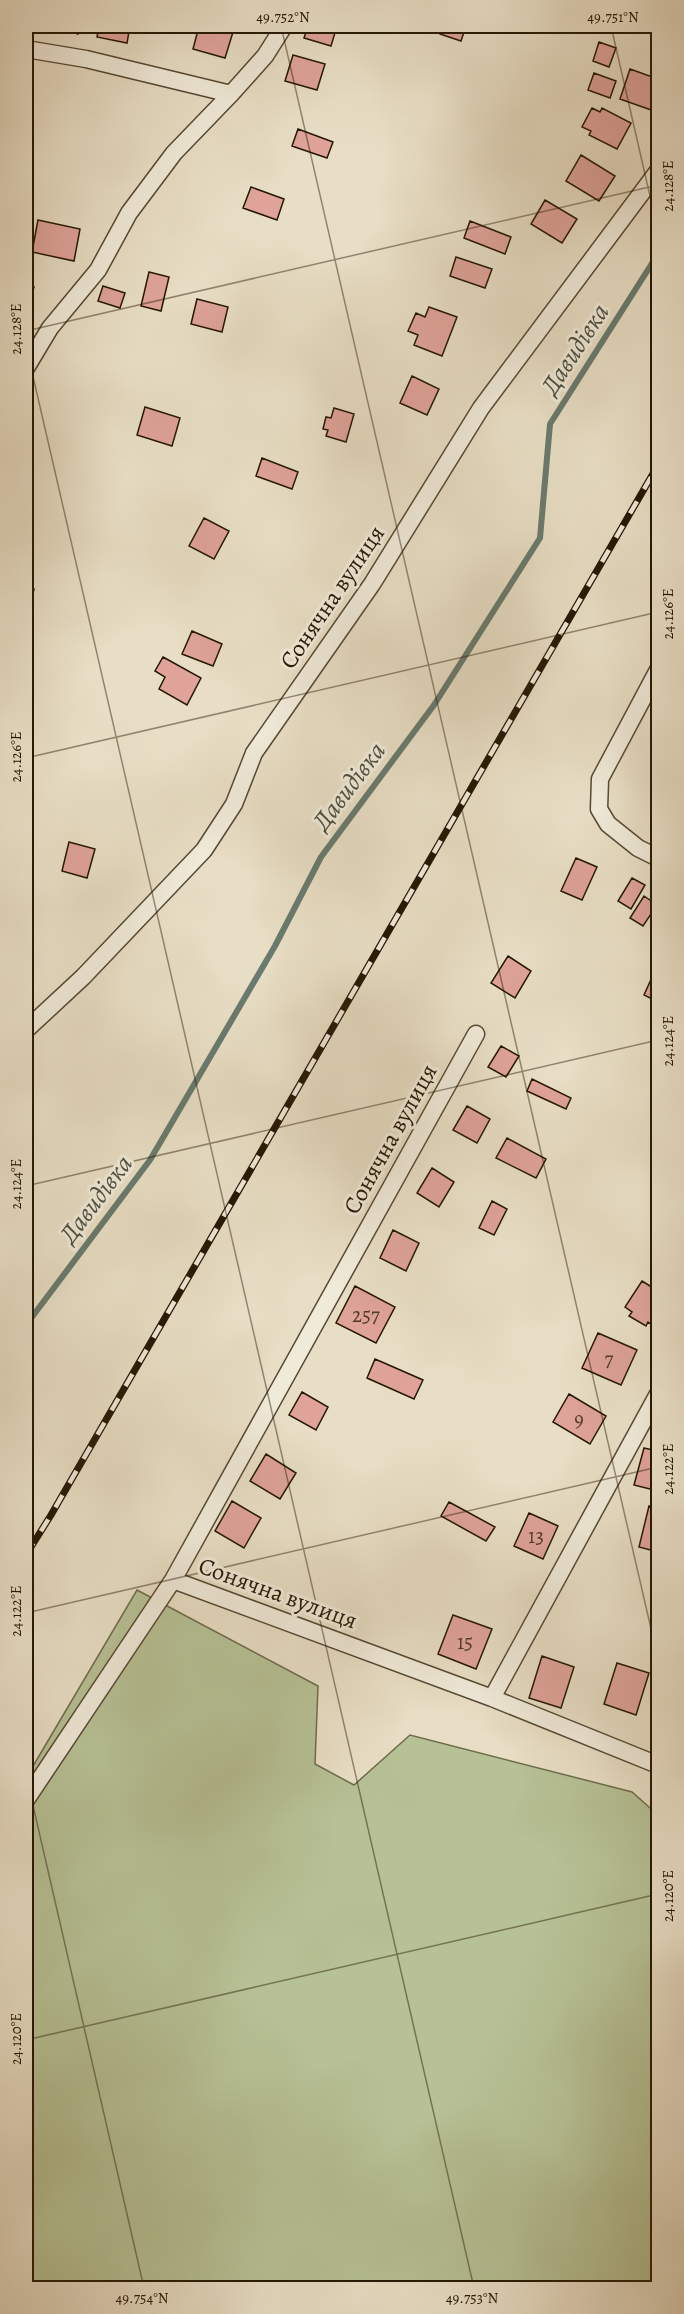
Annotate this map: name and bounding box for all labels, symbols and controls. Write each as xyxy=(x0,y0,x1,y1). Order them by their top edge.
text: 49.752°N xyxy=(256,7,310,27)
text: 49.751°N xyxy=(587,7,639,27)
text: 24.128°E xyxy=(658,160,678,212)
water label: Давидівка xyxy=(531,297,617,403)
text: 24.128°E xyxy=(6,303,26,355)
street label: Сонячна вулиця xyxy=(272,519,392,675)
text: 24.126°E xyxy=(658,588,678,640)
text: 24.126°E xyxy=(6,731,26,783)
water label: Давидівка xyxy=(303,735,394,839)
text: 24.124°E xyxy=(658,1016,678,1066)
street label: Сонячна вулиця xyxy=(336,1058,444,1220)
water label: Давидівка xyxy=(50,1148,141,1252)
text: 24.124°E xyxy=(6,1159,26,1209)
house number: 257 xyxy=(352,1301,380,1329)
house number: 7 xyxy=(605,1345,614,1373)
house number: 9 xyxy=(574,1405,584,1433)
text: 24.122°E xyxy=(658,1443,678,1495)
house number: 13 xyxy=(528,1522,544,1550)
street label: Сонячна вулиця xyxy=(194,1549,362,1637)
text: 24.122°E xyxy=(6,1585,26,1637)
house number: 15 xyxy=(457,1628,473,1656)
text: 24.120°E xyxy=(658,1870,678,1922)
text: 24.120°E xyxy=(6,2013,26,2065)
text: 49.754°N xyxy=(115,2288,169,2308)
text: 49.753°N xyxy=(446,2288,498,2308)

